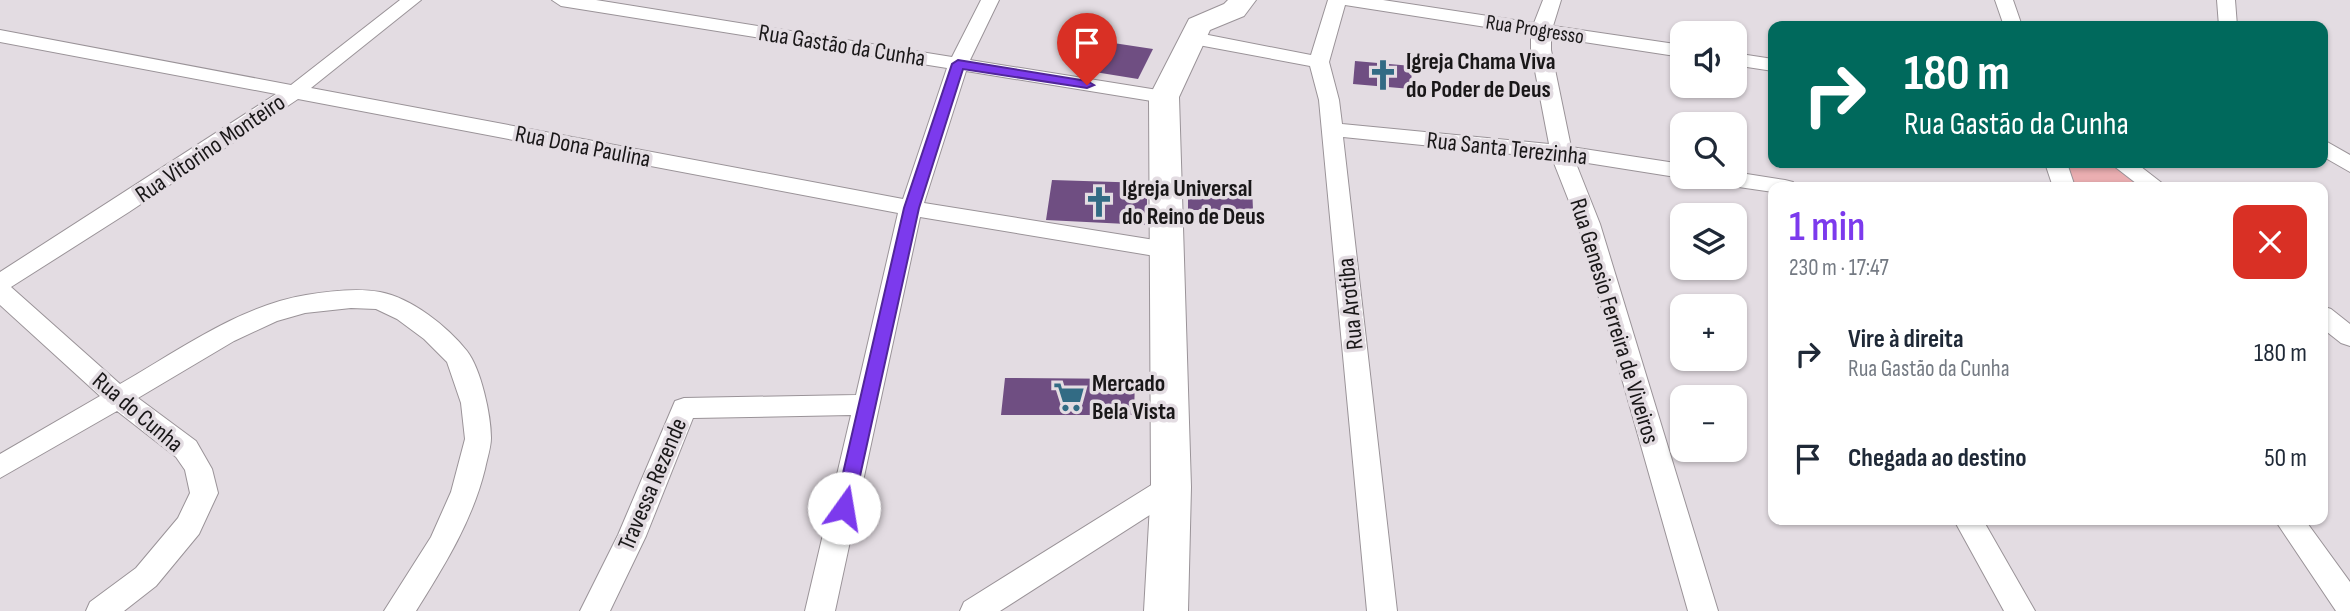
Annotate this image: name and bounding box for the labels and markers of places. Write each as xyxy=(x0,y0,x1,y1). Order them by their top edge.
pin xyxy=(1057,13,1117,85)
place label: Igreja Chama Viva do Poder de Deus xyxy=(1406,47,1556,104)
church icon: Igreja Chama Viva do Poder de Deus xyxy=(1366,58,1400,92)
place label: Igreja Universal do Reino de Deus xyxy=(1122,174,1265,231)
church icon: Igreja Universal do Reino de Deus xyxy=(1082,185,1116,219)
place label: Mercado Bela Vista xyxy=(1092,369,1176,426)
supermarket icon: Mercado Bela Vista xyxy=(1052,380,1086,414)

